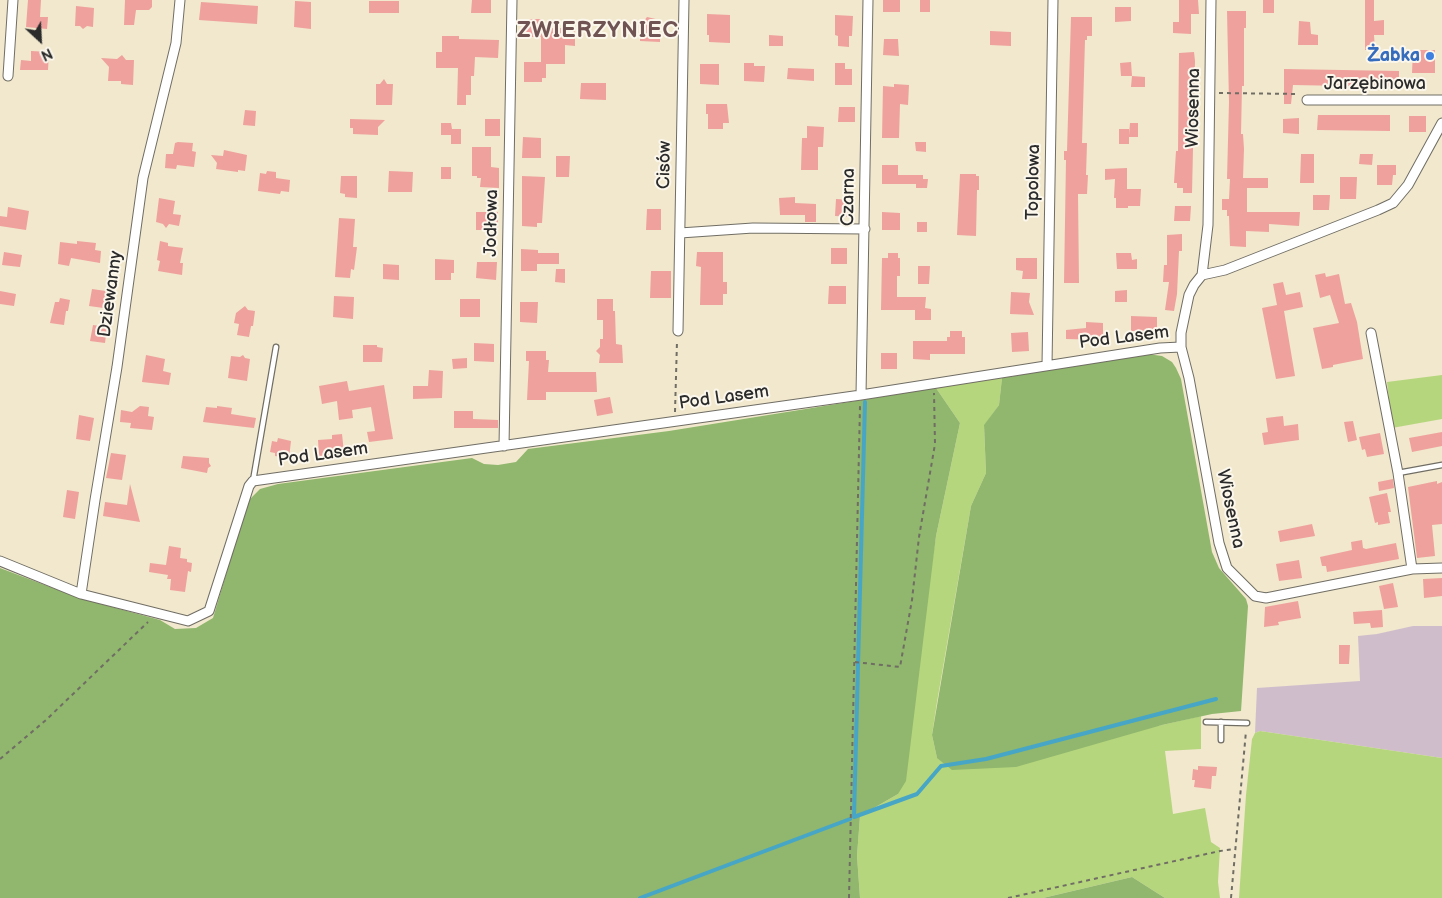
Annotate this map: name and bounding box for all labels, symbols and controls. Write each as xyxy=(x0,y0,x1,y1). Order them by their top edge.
north arrow xyxy=(15,15,65,65)
district label: ZWIERZYNIEC xyxy=(516,18,680,44)
text: N xyxy=(38,44,55,64)
place label: Żabka xyxy=(1367,45,1420,67)
marker: Żabka xyxy=(1424,50,1436,62)
street label: Wiosenna xyxy=(1183,68,1205,148)
street label: Jarzębinowa xyxy=(1324,73,1426,95)
street label: Cisów xyxy=(654,141,676,189)
street label: Topolowa xyxy=(1023,144,1045,220)
street label: Czarna xyxy=(838,168,860,226)
street label: Jodłowa xyxy=(481,189,503,257)
street label: Dziewanny xyxy=(94,249,128,339)
street label: Pod Lasem xyxy=(1078,322,1170,354)
street label: Pod Lasem xyxy=(678,381,770,415)
street label: Pod Lasem xyxy=(277,438,369,472)
street label: Wiosenna xyxy=(1211,468,1249,550)

